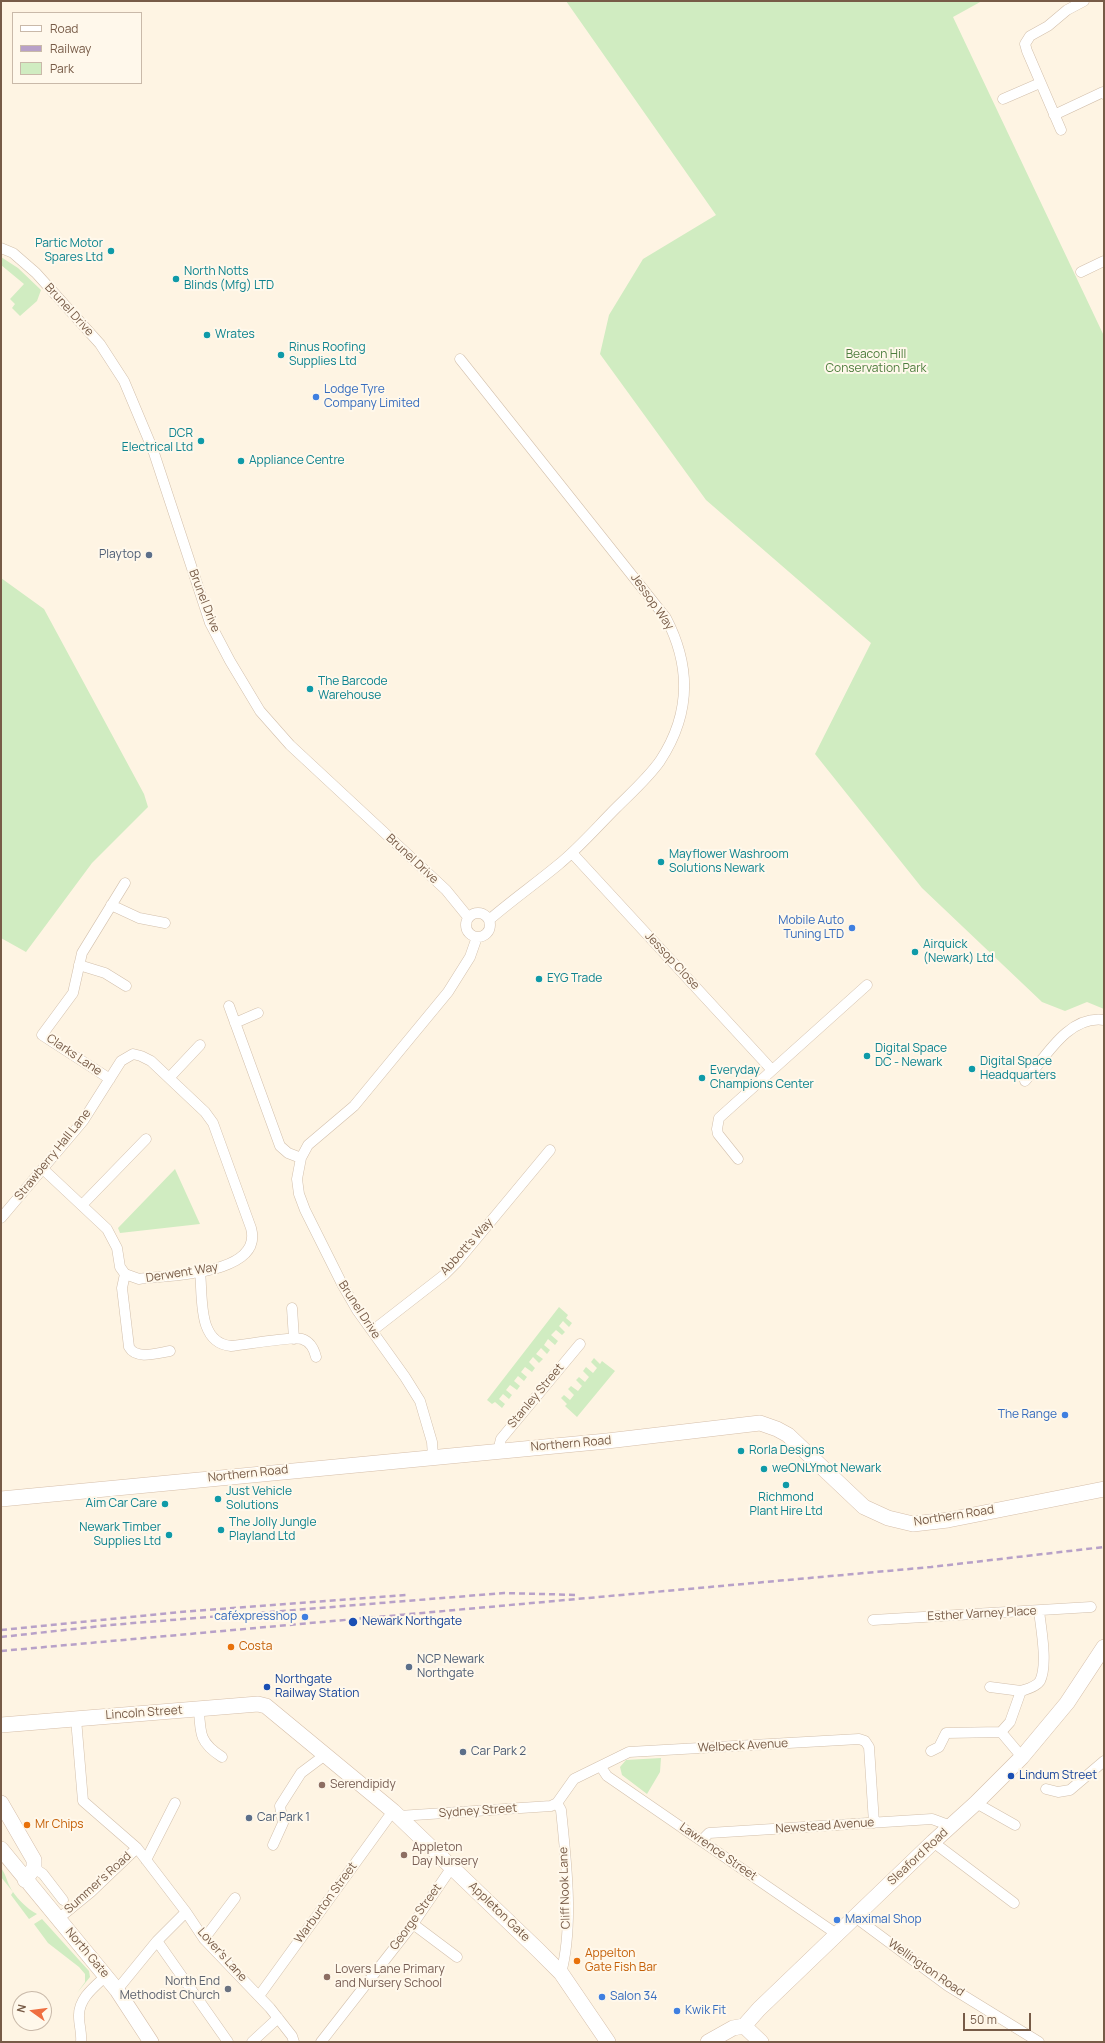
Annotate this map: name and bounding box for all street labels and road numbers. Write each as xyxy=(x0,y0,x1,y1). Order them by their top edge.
street label: Brunel Drive xyxy=(42,281,96,339)
street label: Brunel Drive xyxy=(185,568,223,634)
street label: Jessop Way xyxy=(627,571,677,633)
street label: Brunel Drive xyxy=(383,831,441,887)
street label: Jessop Close xyxy=(642,929,702,993)
street label: Clarks Lane xyxy=(44,1031,104,1079)
street label: Strawberry Hall Lane xyxy=(12,1107,94,1203)
street label: Abbott's Way xyxy=(438,1216,496,1278)
street label: Derwent Way xyxy=(145,1260,219,1286)
street label: Brunel Drive xyxy=(335,1278,383,1342)
street label: Stanley Street xyxy=(505,1361,567,1431)
street label: Northern Road xyxy=(530,1433,612,1455)
street label: Northern Road xyxy=(207,1463,289,1485)
street label: Northern Road xyxy=(913,1503,995,1529)
street label: Esther Varney Place xyxy=(927,1604,1037,1624)
street label: Lincoln Street xyxy=(105,1703,183,1723)
street label: Welbeck Avenue xyxy=(697,1736,789,1756)
street label: Sydney Street xyxy=(438,1801,518,1821)
street label: Newstead Avenue xyxy=(775,1815,875,1837)
street label: Lawrence Street xyxy=(677,1820,759,1884)
street label: Sleaford Road xyxy=(885,1825,951,1889)
street label: Cliff Nook Lane xyxy=(556,1847,574,1929)
street label: Summer's Road xyxy=(62,1849,134,1917)
street label: Warburton Street xyxy=(292,1860,360,1946)
street label: Appleton Gate xyxy=(465,1879,533,1945)
street label: George Street xyxy=(387,1881,445,1953)
street label: North Gate xyxy=(62,1925,112,1981)
street label: Lover's Lane xyxy=(194,1925,250,1985)
street label: Wellington Road xyxy=(885,1936,967,2000)

